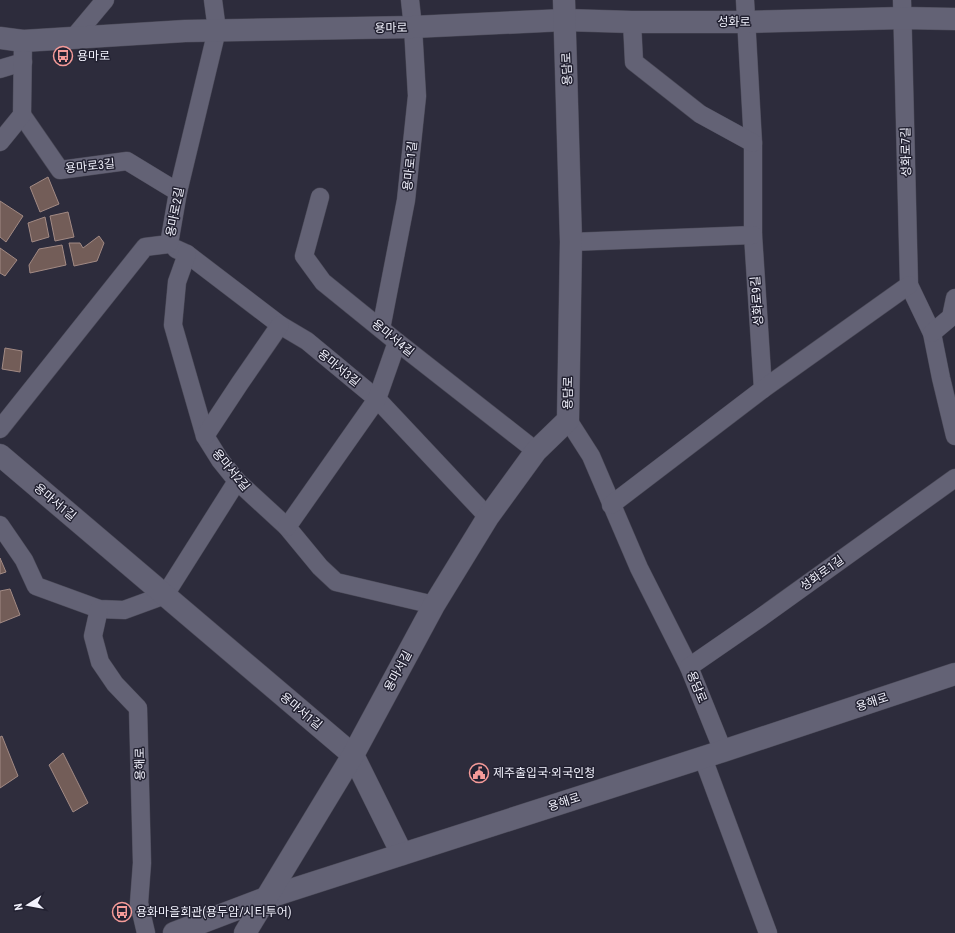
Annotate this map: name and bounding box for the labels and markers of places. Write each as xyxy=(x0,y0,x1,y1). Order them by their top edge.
bus stop icon: 용마로 xyxy=(52,45,74,67)
place label: 용마로 xyxy=(77,49,110,63)
public building icon: 제주출입국·외국인청 xyxy=(468,762,490,784)
place label: 제주출입국·외국인청 xyxy=(493,766,595,780)
bus stop icon: 용화마을회관(용두암/시티투어) xyxy=(111,901,133,923)
place label: 용화마을회관(용두암/시티투어) xyxy=(136,905,292,919)

